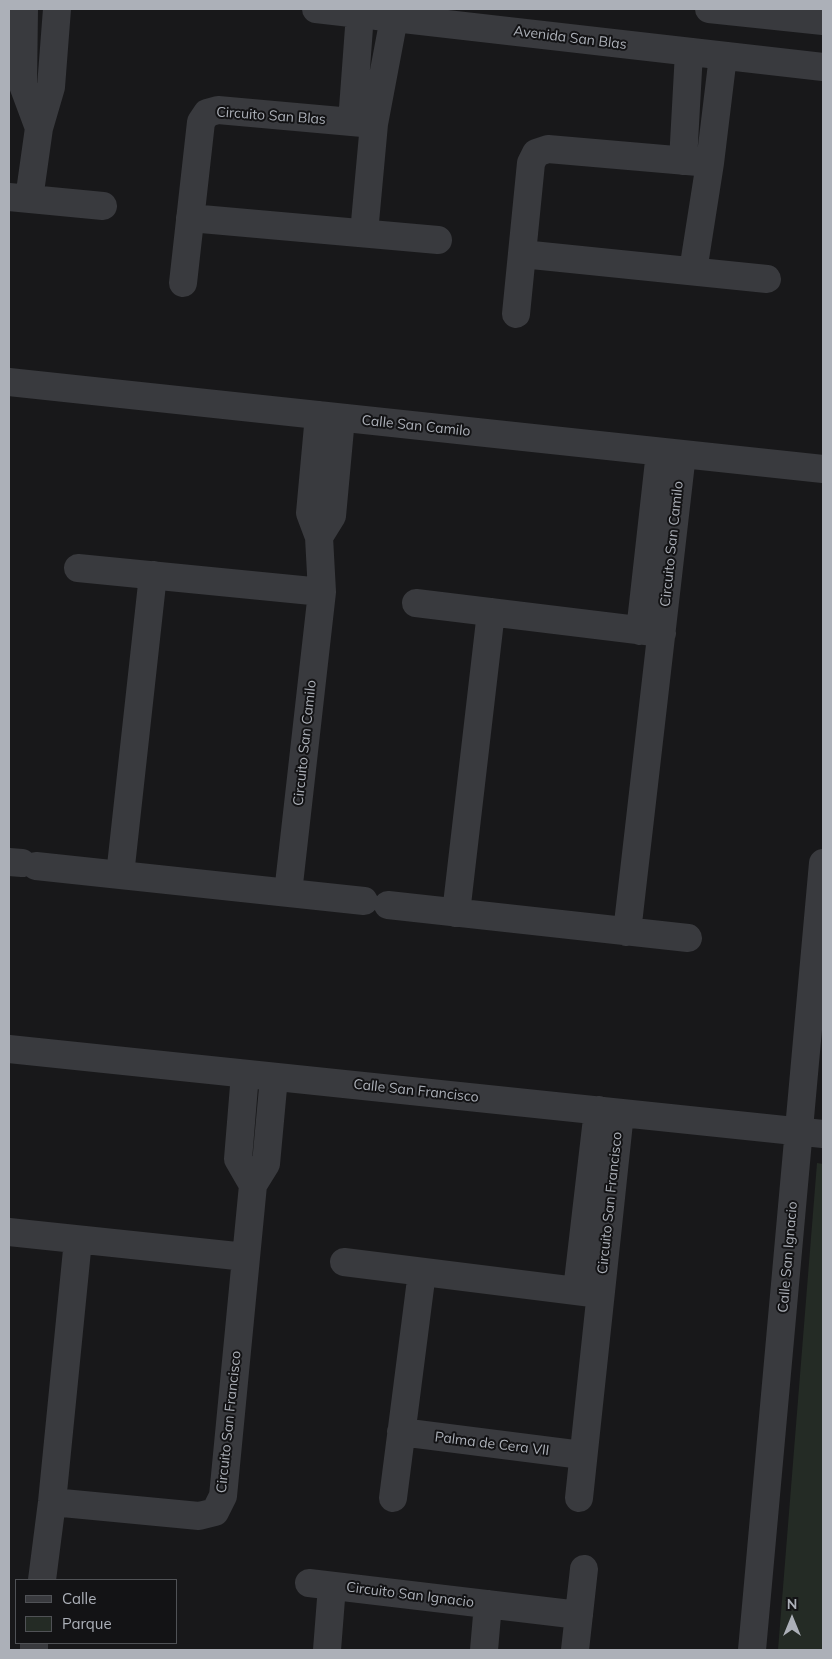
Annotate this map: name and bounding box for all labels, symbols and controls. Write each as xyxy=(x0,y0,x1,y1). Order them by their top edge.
street label: Avenida San Blas xyxy=(512,23,628,53)
street label: Circuito San Blas xyxy=(216,104,326,128)
street label: Calle San Camilo xyxy=(361,412,471,440)
street label: Circuito San Camilo xyxy=(657,480,687,608)
street label: Circuito San Camilo xyxy=(290,679,320,807)
street label: Calle San Francisco xyxy=(352,1076,480,1106)
street label: Circuito San Francisco xyxy=(594,1131,626,1275)
street label: Calle San Ignacio xyxy=(775,1201,801,1313)
street label: Circuito San Francisco xyxy=(213,1350,245,1494)
street label: Palma de Cera VII xyxy=(434,1429,550,1459)
legend xyxy=(15,1579,178,1644)
street label: Circuito San Ignacio xyxy=(345,1579,475,1611)
text: Calle xyxy=(62,1589,96,1608)
north arrow xyxy=(767,1594,817,1644)
text: N xyxy=(787,1595,797,1613)
text: Parque xyxy=(62,1614,112,1633)

